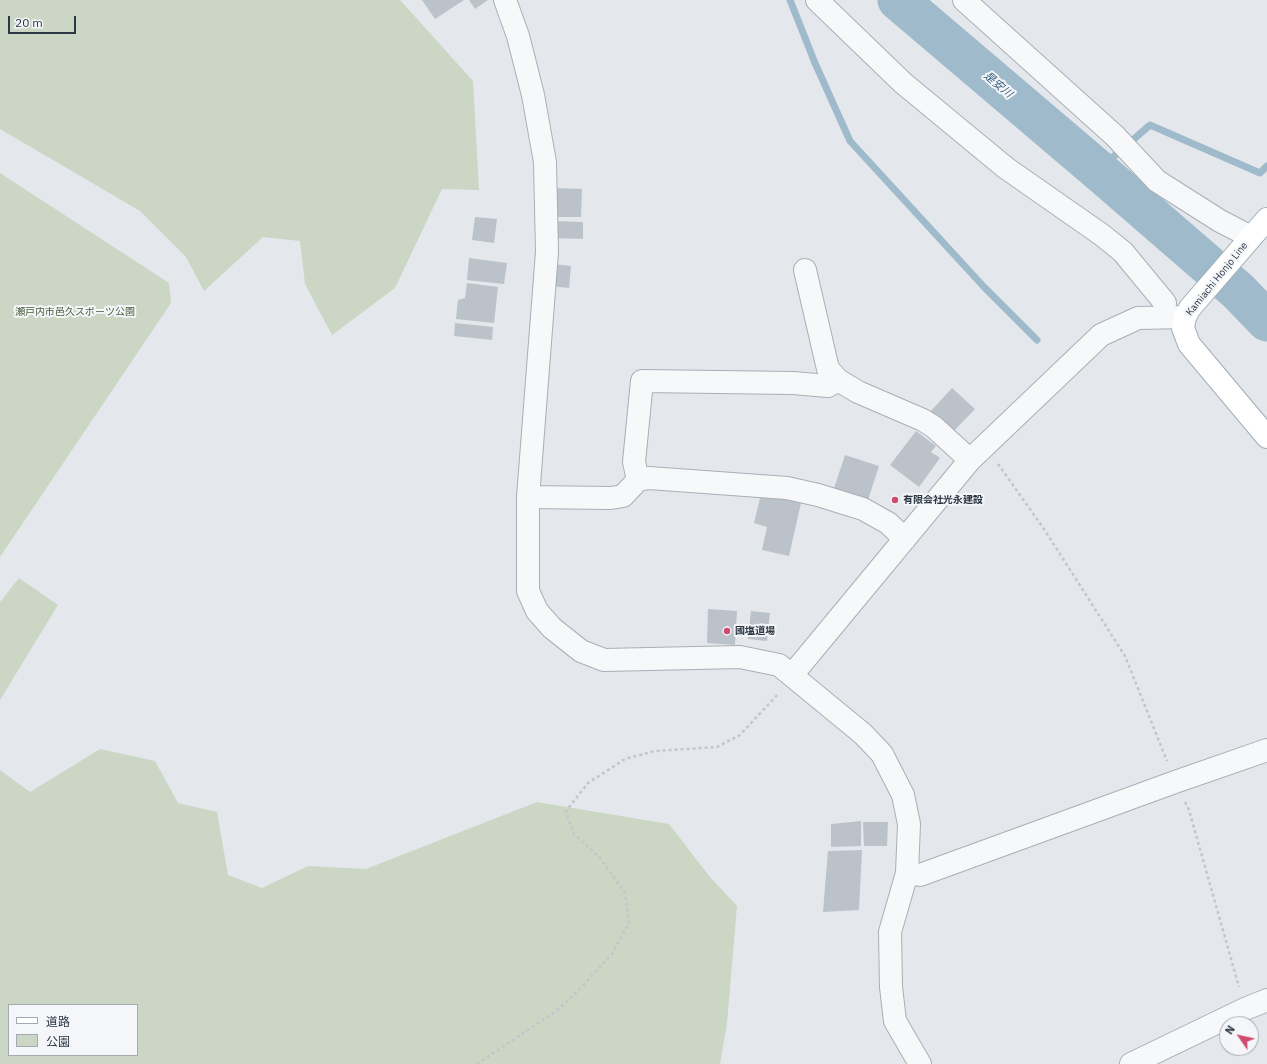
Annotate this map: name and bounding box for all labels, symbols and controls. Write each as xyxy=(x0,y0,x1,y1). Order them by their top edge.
scale bar xyxy=(10,8,78,34)
text: 20 m xyxy=(15,15,43,30)
water label: 是安川 xyxy=(981,69,1015,101)
street label: Kamiachi Honjo Line xyxy=(1184,240,1250,318)
park label: 瀬戸内市邑久スポーツ公園 xyxy=(15,306,135,318)
place label: 有限会社光永建設 xyxy=(903,494,983,506)
marker: 有限会社光永建設 xyxy=(890,495,900,505)
place label: 國塩道場 xyxy=(735,625,775,637)
marker: 國塩道場 xyxy=(722,626,732,636)
legend xyxy=(8,1004,138,1056)
text: 道路 xyxy=(46,1014,70,1029)
north arrow xyxy=(1219,1016,1259,1056)
text: N xyxy=(1222,1023,1238,1037)
text: 公園 xyxy=(46,1034,70,1049)

